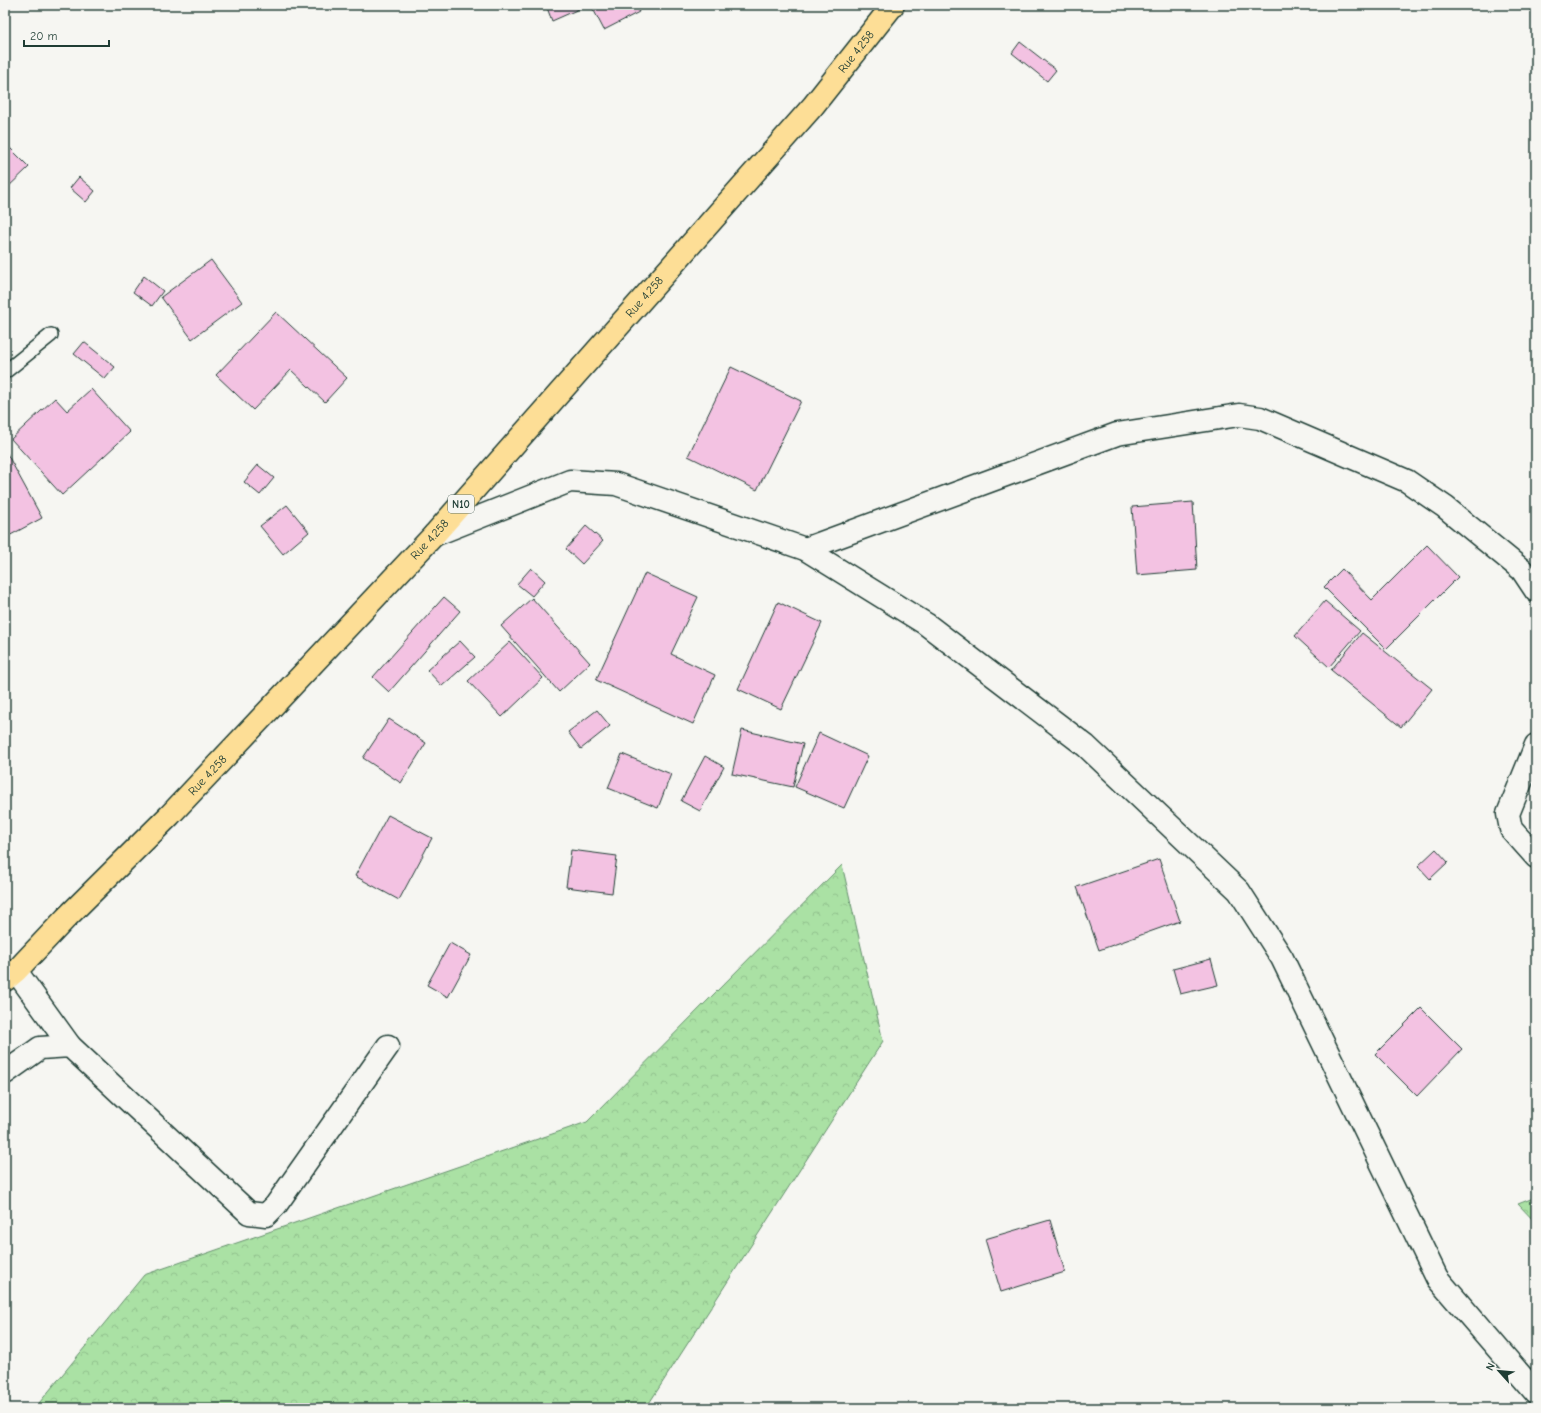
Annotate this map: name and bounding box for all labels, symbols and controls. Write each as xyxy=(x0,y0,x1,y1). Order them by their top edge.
scale bar xyxy=(24,22,109,48)
street label: Rue 4.258 xyxy=(835,28,877,76)
text: 20 m xyxy=(30,29,58,43)
street label: Rue 4.258 xyxy=(623,274,666,320)
road number: N10 xyxy=(448,495,474,513)
street label: Rue 4.258 xyxy=(407,516,452,563)
street label: Rue 4.258 xyxy=(185,752,230,798)
north arrow xyxy=(1479,1351,1519,1391)
text: N xyxy=(1483,1361,1498,1373)

